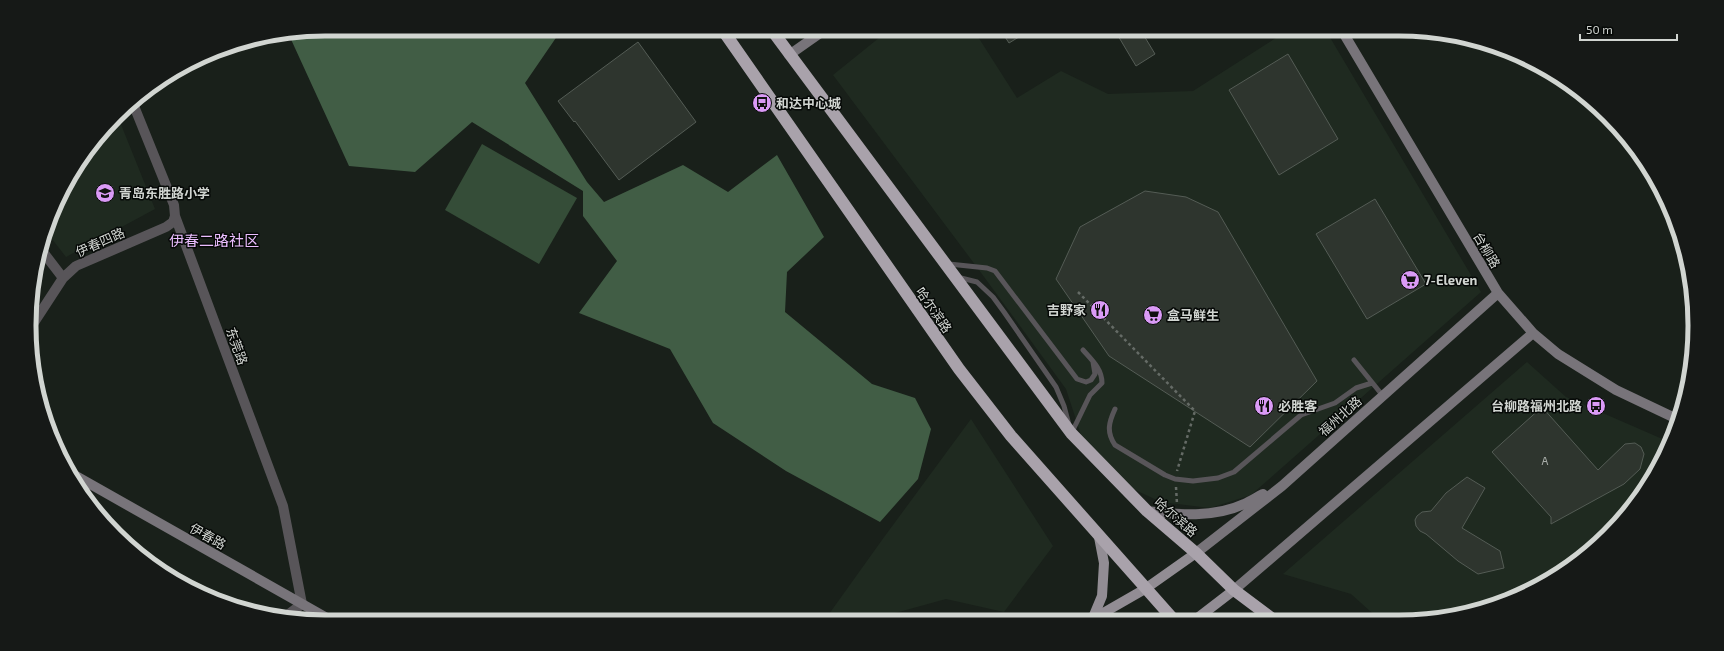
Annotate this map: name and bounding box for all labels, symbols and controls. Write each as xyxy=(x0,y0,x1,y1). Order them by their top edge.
scale bar xyxy=(1580,16,1677,42)
text: 50 m xyxy=(1586,22,1613,36)
bus stop icon: 和达中心城 xyxy=(751,92,773,114)
place label: 和达中心城 xyxy=(776,95,841,111)
school or university icon: 青岛东胜路小学 xyxy=(94,182,116,204)
place label: 青岛东胜路小学 xyxy=(119,185,210,201)
street label: 伊春四路 xyxy=(73,224,127,260)
street label: 台柳路 xyxy=(1470,229,1504,271)
district label: 伊春二路社区 xyxy=(169,231,259,249)
supermarket icon: 7-Eleven xyxy=(1399,269,1421,291)
place label: 7-Eleven xyxy=(1424,272,1478,288)
street label: 哈尔滨路 xyxy=(913,284,955,336)
restaurant icon: 吉野家 xyxy=(1089,299,1111,321)
place label: 吉野家 xyxy=(1047,302,1086,318)
supermarket icon: 盒马鲜生 xyxy=(1142,304,1164,326)
place label: 盒马鲜生 xyxy=(1167,307,1219,323)
street label: 东莞路 xyxy=(223,325,251,367)
street label: 福州北路 xyxy=(1315,393,1365,439)
restaurant icon: 必胜客 xyxy=(1253,395,1275,417)
bus stop icon: 台柳路福州北路 xyxy=(1585,395,1607,417)
place label: 必胜客 xyxy=(1278,398,1317,414)
place label: 台柳路福州北路 xyxy=(1491,398,1582,414)
house number: A xyxy=(1542,454,1549,467)
street label: 哈尔滨路 xyxy=(1151,494,1201,540)
street label: 伊春路 xyxy=(187,520,229,552)

